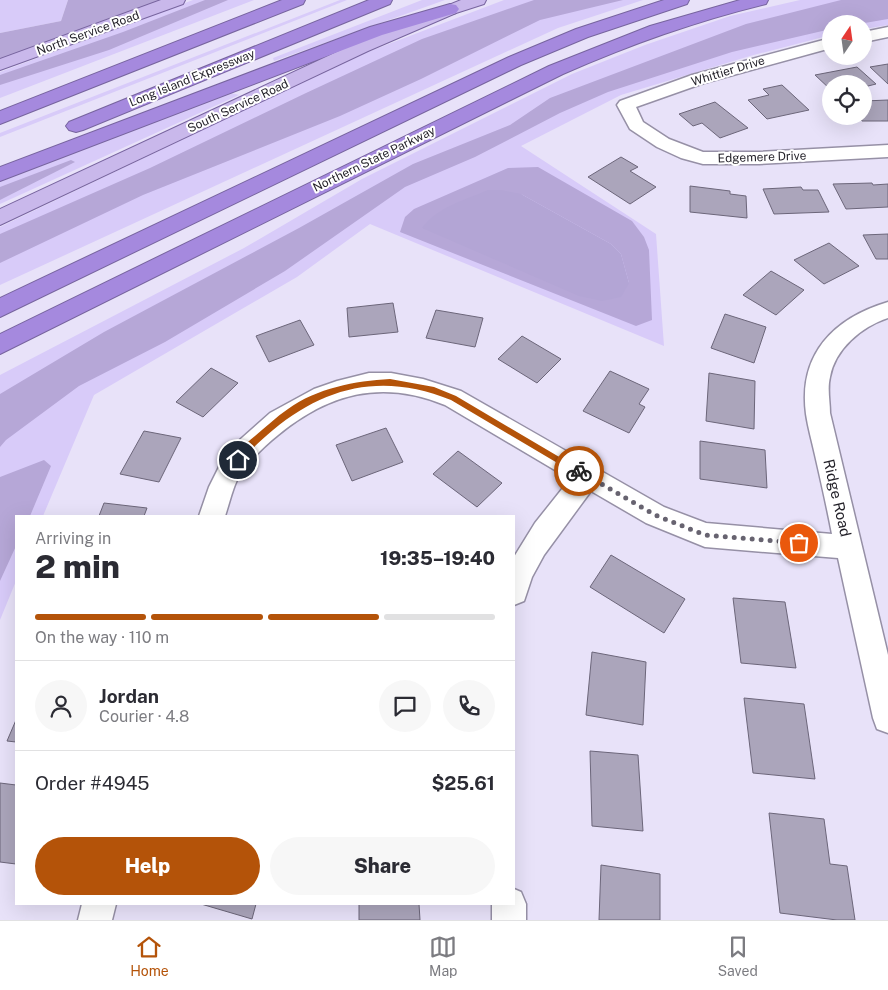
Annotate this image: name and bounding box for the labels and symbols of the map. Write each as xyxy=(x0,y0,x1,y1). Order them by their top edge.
street label: North Service Road xyxy=(35,8,141,58)
north arrow xyxy=(822,15,872,65)
street label: Long Island Expressway xyxy=(127,46,257,110)
street label: Whittier Drive xyxy=(690,53,767,89)
street label: South Service Road xyxy=(185,77,291,135)
street label: Northern State Parkway xyxy=(311,123,438,195)
street label: Edgemere Drive xyxy=(717,148,807,166)
pin xyxy=(217,439,259,481)
courier xyxy=(554,446,604,496)
street label: Ridge Road xyxy=(820,457,855,538)
pin xyxy=(778,522,820,564)

